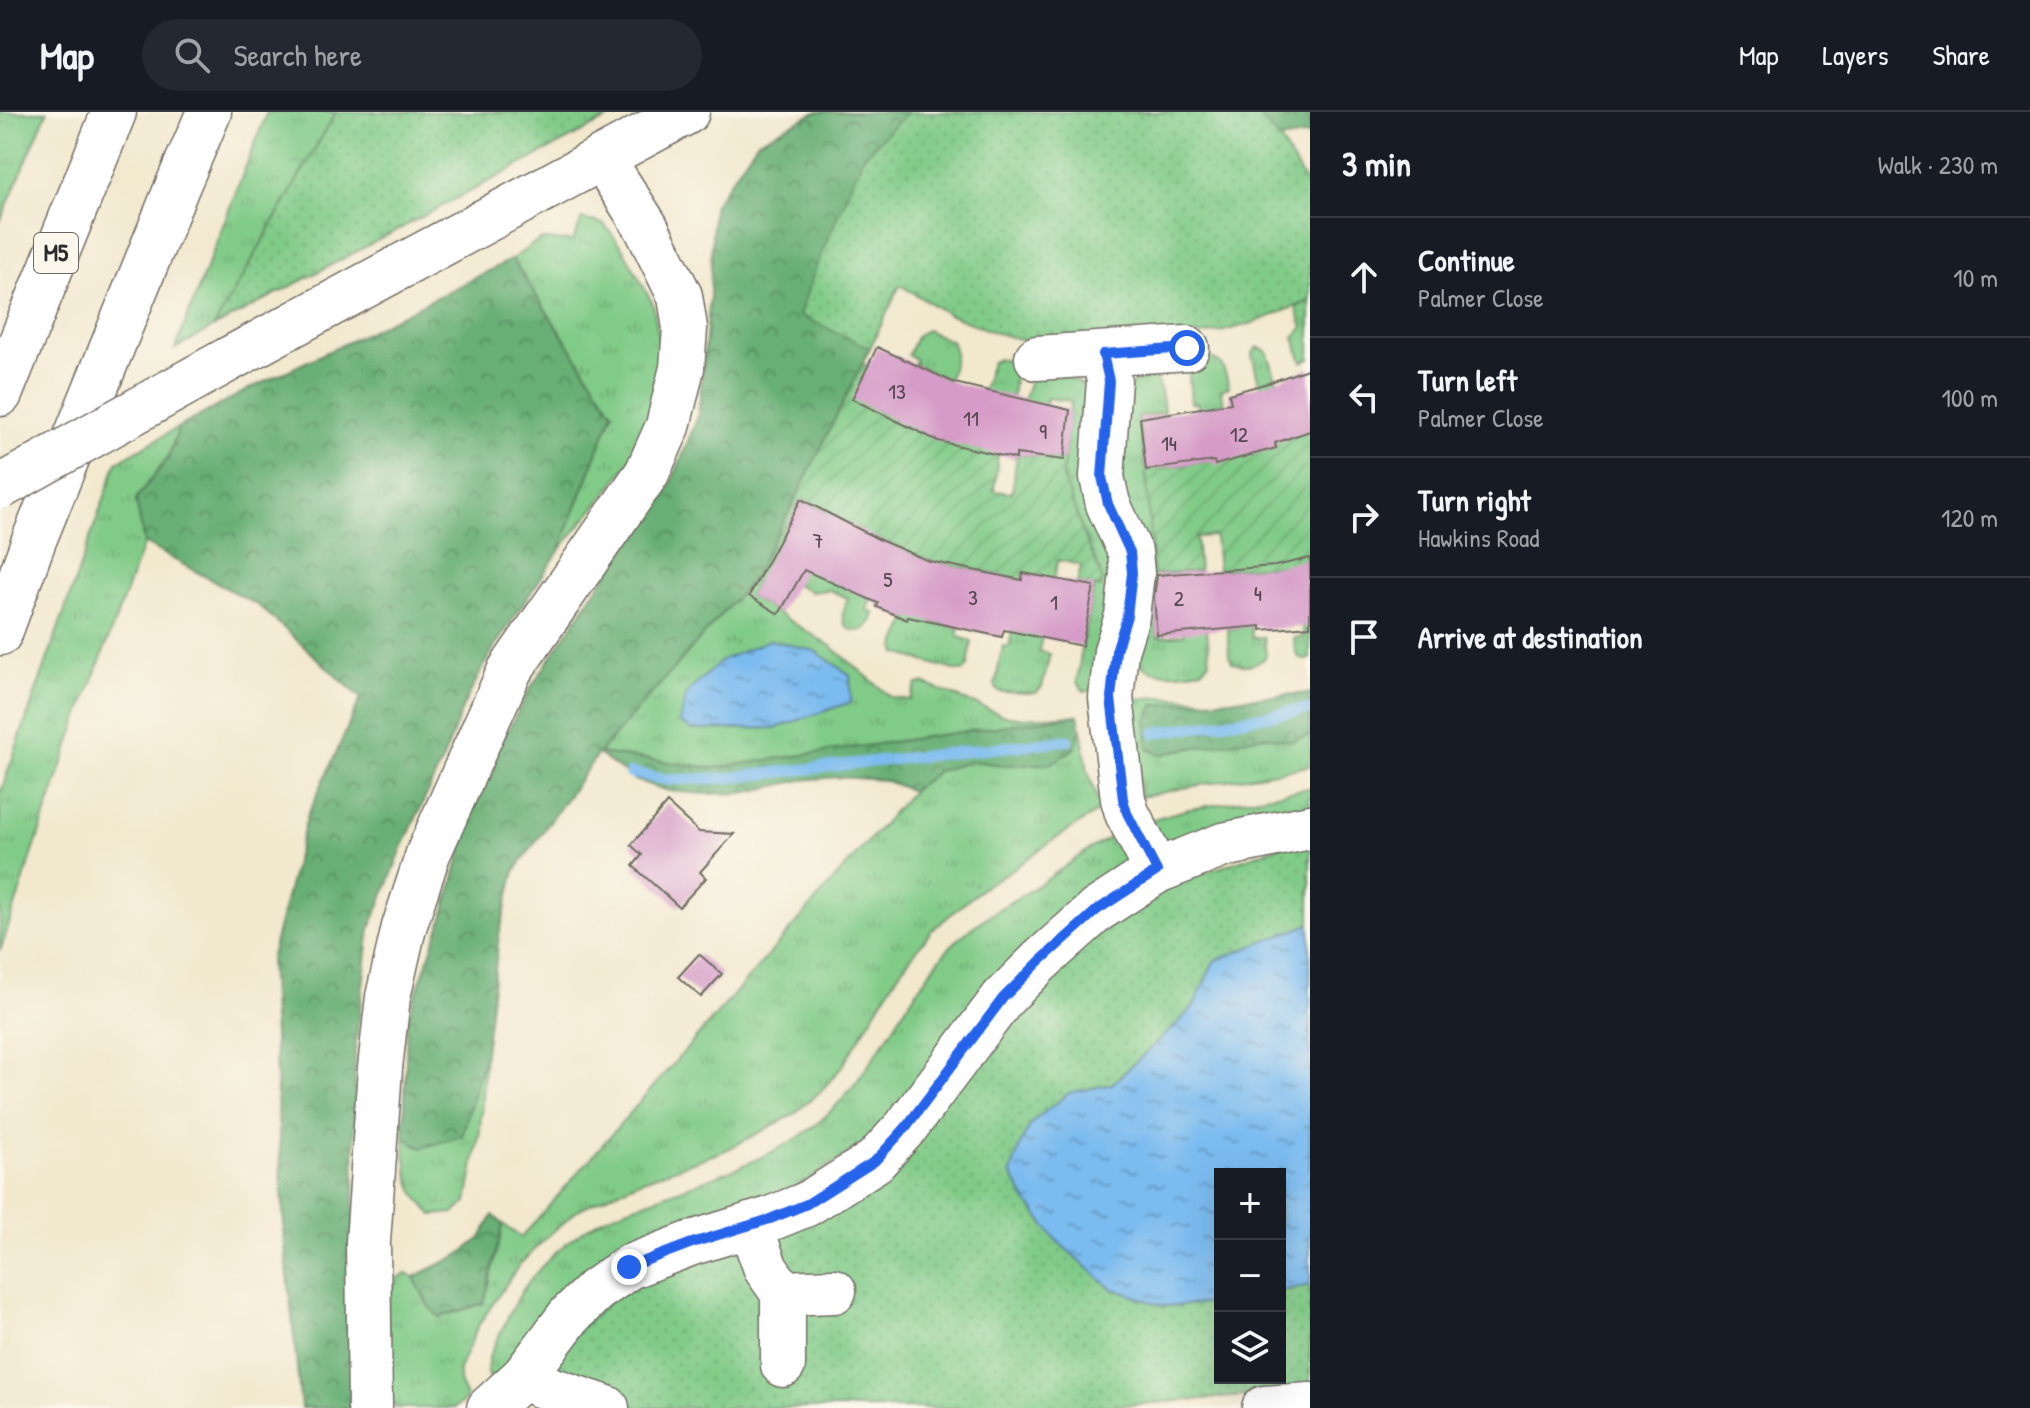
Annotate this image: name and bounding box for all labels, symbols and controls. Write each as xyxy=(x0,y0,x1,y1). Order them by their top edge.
search box xyxy=(142,19,702,91)
text: Map xyxy=(40,29,94,81)
icon: search xyxy=(170,33,214,77)
text: Search here xyxy=(234,35,362,75)
text: Map xyxy=(1739,36,1779,74)
text: Layers xyxy=(1823,36,1888,74)
text: Share xyxy=(1932,36,1990,74)
text: 3 min xyxy=(1342,141,1411,187)
text: Walk · 230 m xyxy=(1878,147,1998,182)
road number: M5 xyxy=(34,233,78,273)
text: Continue xyxy=(1418,240,1515,280)
icon: ahead xyxy=(1342,255,1386,299)
text: 10 m xyxy=(1953,260,1998,295)
text: Palmer Close xyxy=(1418,280,1544,315)
route start xyxy=(1169,330,1205,366)
text: Turn left xyxy=(1418,360,1517,400)
icon: left xyxy=(1342,375,1386,419)
house number: 13 xyxy=(888,376,906,406)
text: 100 m xyxy=(1942,380,1998,415)
text: Palmer Close xyxy=(1418,400,1544,435)
house number: 11 xyxy=(963,403,979,433)
house number: 9 xyxy=(1039,416,1047,446)
house number: 12 xyxy=(1230,419,1249,449)
house number: 14 xyxy=(1161,428,1177,458)
text: Turn right xyxy=(1418,480,1531,520)
icon: right xyxy=(1342,495,1386,539)
text: 120 m xyxy=(1941,500,1998,535)
text: Hawkins Road xyxy=(1418,520,1539,555)
house number: 7 xyxy=(813,525,823,555)
house number: 5 xyxy=(883,564,893,594)
house number: 4 xyxy=(1254,578,1262,608)
house number: 3 xyxy=(968,582,978,612)
house number: 2 xyxy=(1174,583,1185,613)
house number: 1 xyxy=(1050,587,1058,617)
icon: arrive xyxy=(1342,615,1386,659)
text: Arrive at destination xyxy=(1418,617,1643,657)
map controls xyxy=(1214,1168,1286,1384)
button: + xyxy=(1214,1168,1286,1240)
button: − xyxy=(1214,1240,1286,1312)
route end xyxy=(611,1249,647,1285)
button: layers xyxy=(1214,1312,1286,1384)

